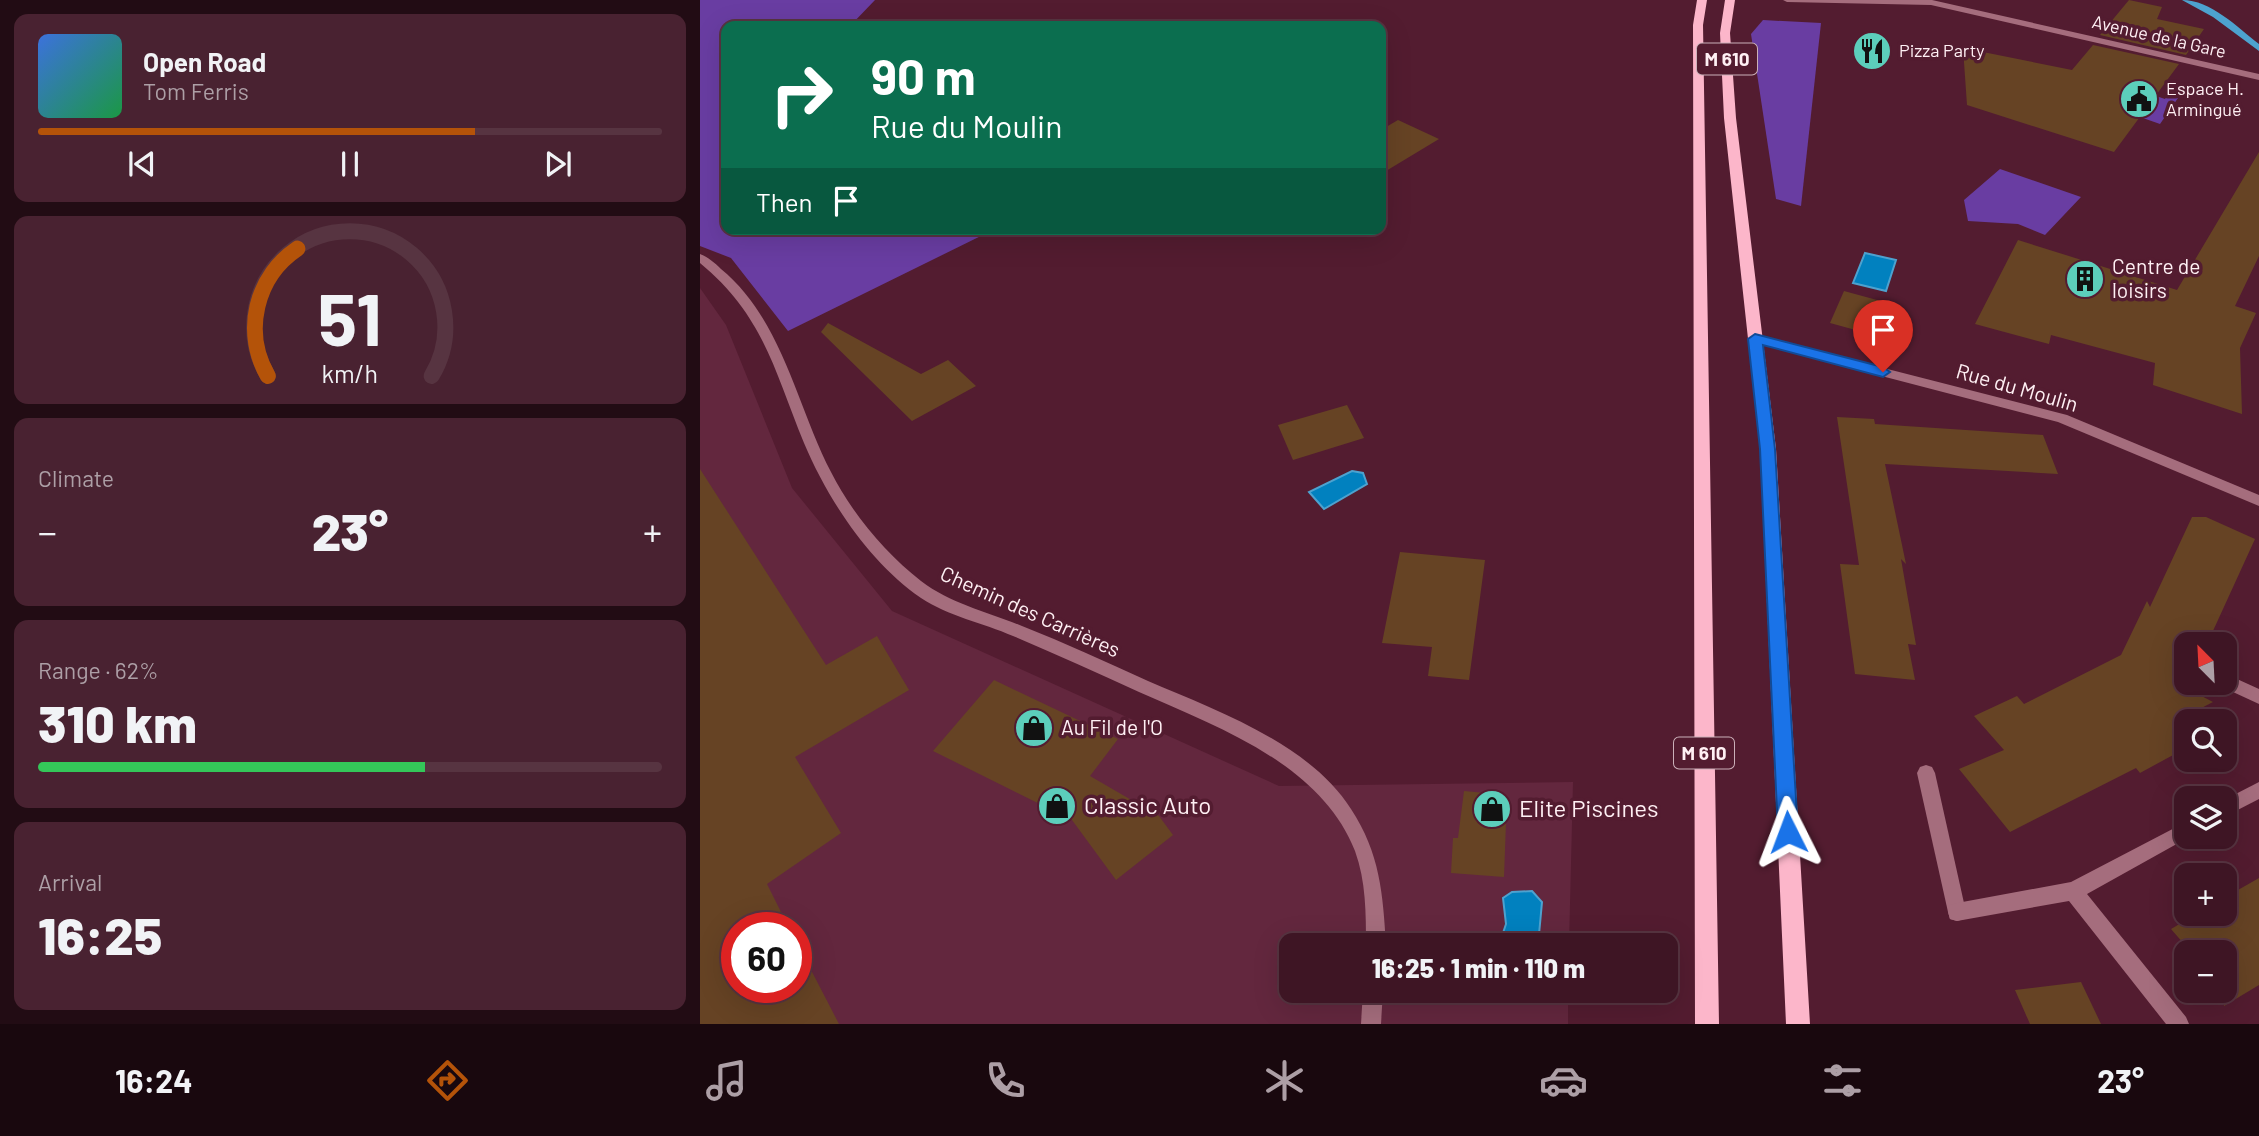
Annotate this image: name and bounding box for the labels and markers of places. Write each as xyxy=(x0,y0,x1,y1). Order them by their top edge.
restaurant icon: Pizza Party xyxy=(1851,30,1893,72)
place label: Pizza Party xyxy=(1899,39,1985,61)
place label: Espace H. Armingué xyxy=(2166,77,2244,120)
public building icon: Espace H. Armingué xyxy=(2118,78,2160,120)
place label: Centre de loisirs xyxy=(2112,253,2200,302)
building icon: Centre de loisirs xyxy=(2064,258,2106,300)
pin xyxy=(1853,300,1913,372)
shop icon: Au Fil de l'O xyxy=(1013,707,1055,749)
place label: Au Fil de l'O xyxy=(1061,714,1163,739)
shop icon: Classic Auto xyxy=(1036,785,1078,827)
shop icon: Elite Piscines xyxy=(1471,788,1513,830)
place label: Classic Auto xyxy=(1084,790,1211,819)
place label: Elite Piscines xyxy=(1519,793,1659,822)

